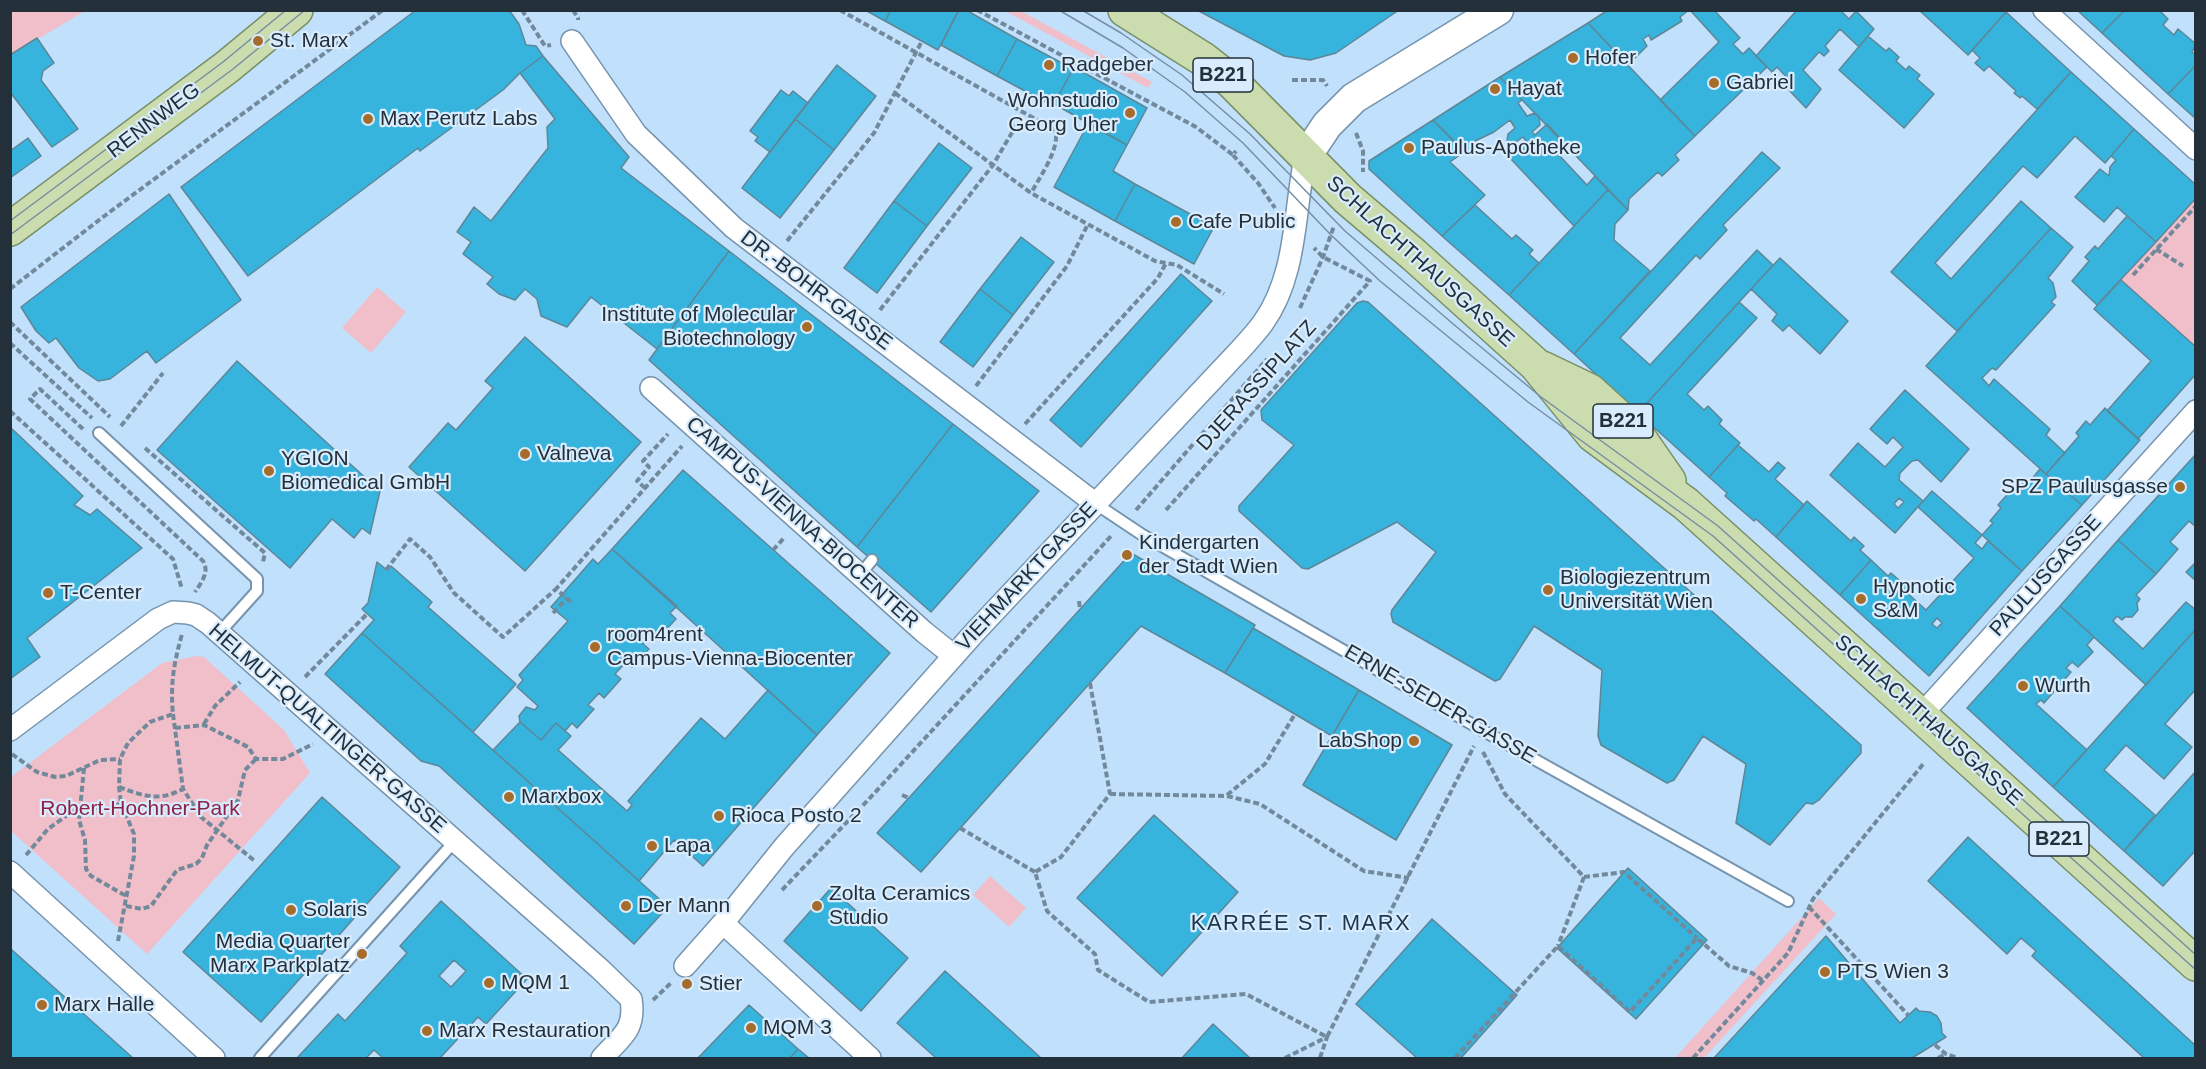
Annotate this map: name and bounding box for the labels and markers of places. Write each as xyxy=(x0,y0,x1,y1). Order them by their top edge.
place label: St. Marx xyxy=(270,28,348,54)
marker: St. Marx xyxy=(251,34,265,48)
place label: Hofer xyxy=(1585,45,1636,71)
marker: Hofer xyxy=(1566,51,1580,65)
place label: Radgeber xyxy=(1061,52,1153,78)
marker: Radgeber xyxy=(1042,58,1056,72)
place label: Gabriel xyxy=(1726,70,1794,96)
place label: Hayat xyxy=(1507,76,1562,102)
marker: Gabriel xyxy=(1707,76,1721,90)
marker: Hayat xyxy=(1488,82,1502,96)
place label: Wohnstudio Georg Uher xyxy=(1007,88,1118,138)
place label: Max Perutz Labs xyxy=(380,106,538,132)
marker: Wohnstudio Georg Uher xyxy=(1123,106,1137,120)
marker: Max Perutz Labs xyxy=(361,112,375,126)
place label: Paulus-Apotheke xyxy=(1421,135,1581,161)
marker: Paulus-Apotheke xyxy=(1402,141,1416,155)
place label: Cafe Public xyxy=(1188,209,1295,235)
marker: Cafe Public xyxy=(1169,215,1183,229)
place label: Institute of Molecular Biotechnology xyxy=(601,302,795,352)
marker: Institute of Molecular Biotechnology xyxy=(800,320,814,334)
place label: Valneva xyxy=(537,441,611,467)
place label: YGION Biomedical GmbH xyxy=(281,446,450,496)
marker: Valneva xyxy=(518,447,532,461)
marker: YGION Biomedical GmbH xyxy=(262,464,276,478)
place label: SPZ Paulusgasse xyxy=(2001,474,2168,500)
marker: SPZ Paulusgasse xyxy=(2173,480,2187,494)
place label: Kindergarten der Stadt Wien xyxy=(1139,530,1278,580)
marker: Kindergarten der Stadt Wien xyxy=(1120,548,1134,562)
place label: Biologiezentrum Universität Wien xyxy=(1560,565,1713,615)
place label: Hypnotic S&M xyxy=(1873,574,1955,624)
place label: T-Center xyxy=(60,580,142,606)
marker: Biologiezentrum Universität Wien xyxy=(1541,583,1555,597)
marker: T-Center xyxy=(41,586,55,600)
marker: Hypnotic S&M xyxy=(1854,592,1868,606)
place label: room4rent Campus-Vienna-Biocenter xyxy=(607,622,853,672)
marker: room4rent Campus-Vienna-Biocenter xyxy=(588,640,602,654)
place label: Wurth xyxy=(2035,673,2091,699)
marker: Wurth xyxy=(2016,679,2030,693)
place label: LabShop xyxy=(1318,728,1402,754)
marker: LabShop xyxy=(1407,734,1421,748)
place label: Marxbox xyxy=(521,784,602,810)
marker: Marxbox xyxy=(502,790,516,804)
place label: Rioca Posto 2 xyxy=(731,803,862,829)
marker: Rioca Posto 2 xyxy=(712,809,726,823)
place label: Lapa xyxy=(664,833,711,859)
marker: Lapa xyxy=(645,839,659,853)
place label: Zolta Ceramics Studio xyxy=(829,881,970,931)
place label: Der Mann xyxy=(638,893,730,919)
place label: Solaris xyxy=(303,897,367,923)
marker: Der Mann xyxy=(619,899,633,913)
marker: Zolta Ceramics Studio xyxy=(810,899,824,913)
marker: Solaris xyxy=(284,903,298,917)
place label: Media Quarter Marx Parkplatz xyxy=(210,929,350,979)
marker: Media Quarter Marx Parkplatz xyxy=(355,947,369,961)
place label: PTS Wien 3 xyxy=(1837,959,1949,985)
marker: PTS Wien 3 xyxy=(1818,965,1832,979)
place label: MQM 1 xyxy=(501,970,570,996)
place label: Stier xyxy=(699,971,742,997)
marker: MQM 1 xyxy=(482,976,496,990)
marker: Stier xyxy=(680,977,694,991)
place label: Marx Halle xyxy=(54,992,154,1018)
marker: Marx Halle xyxy=(35,998,49,1012)
place label: MQM 3 xyxy=(763,1015,832,1041)
place label: Marx Restauration xyxy=(439,1018,611,1044)
marker: MQM 3 xyxy=(744,1021,758,1035)
marker: Marx Restauration xyxy=(420,1024,434,1038)

